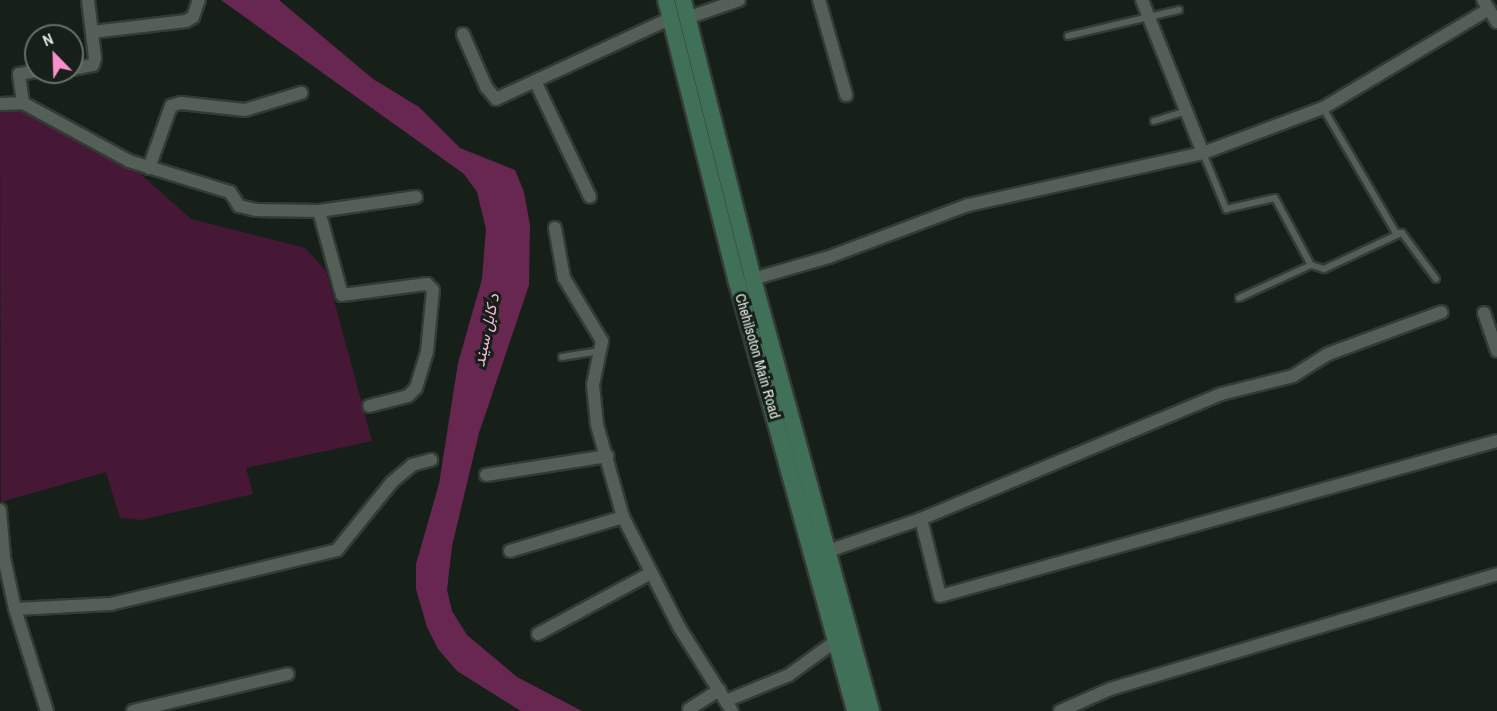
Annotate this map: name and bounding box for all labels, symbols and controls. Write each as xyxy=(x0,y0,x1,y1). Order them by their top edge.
north arrow xyxy=(24,24,84,84)
text: N xyxy=(39,27,56,51)
street label: Chehilsoton Main Road xyxy=(732,291,784,421)
water label: د کابل سيند xyxy=(469,292,503,368)

